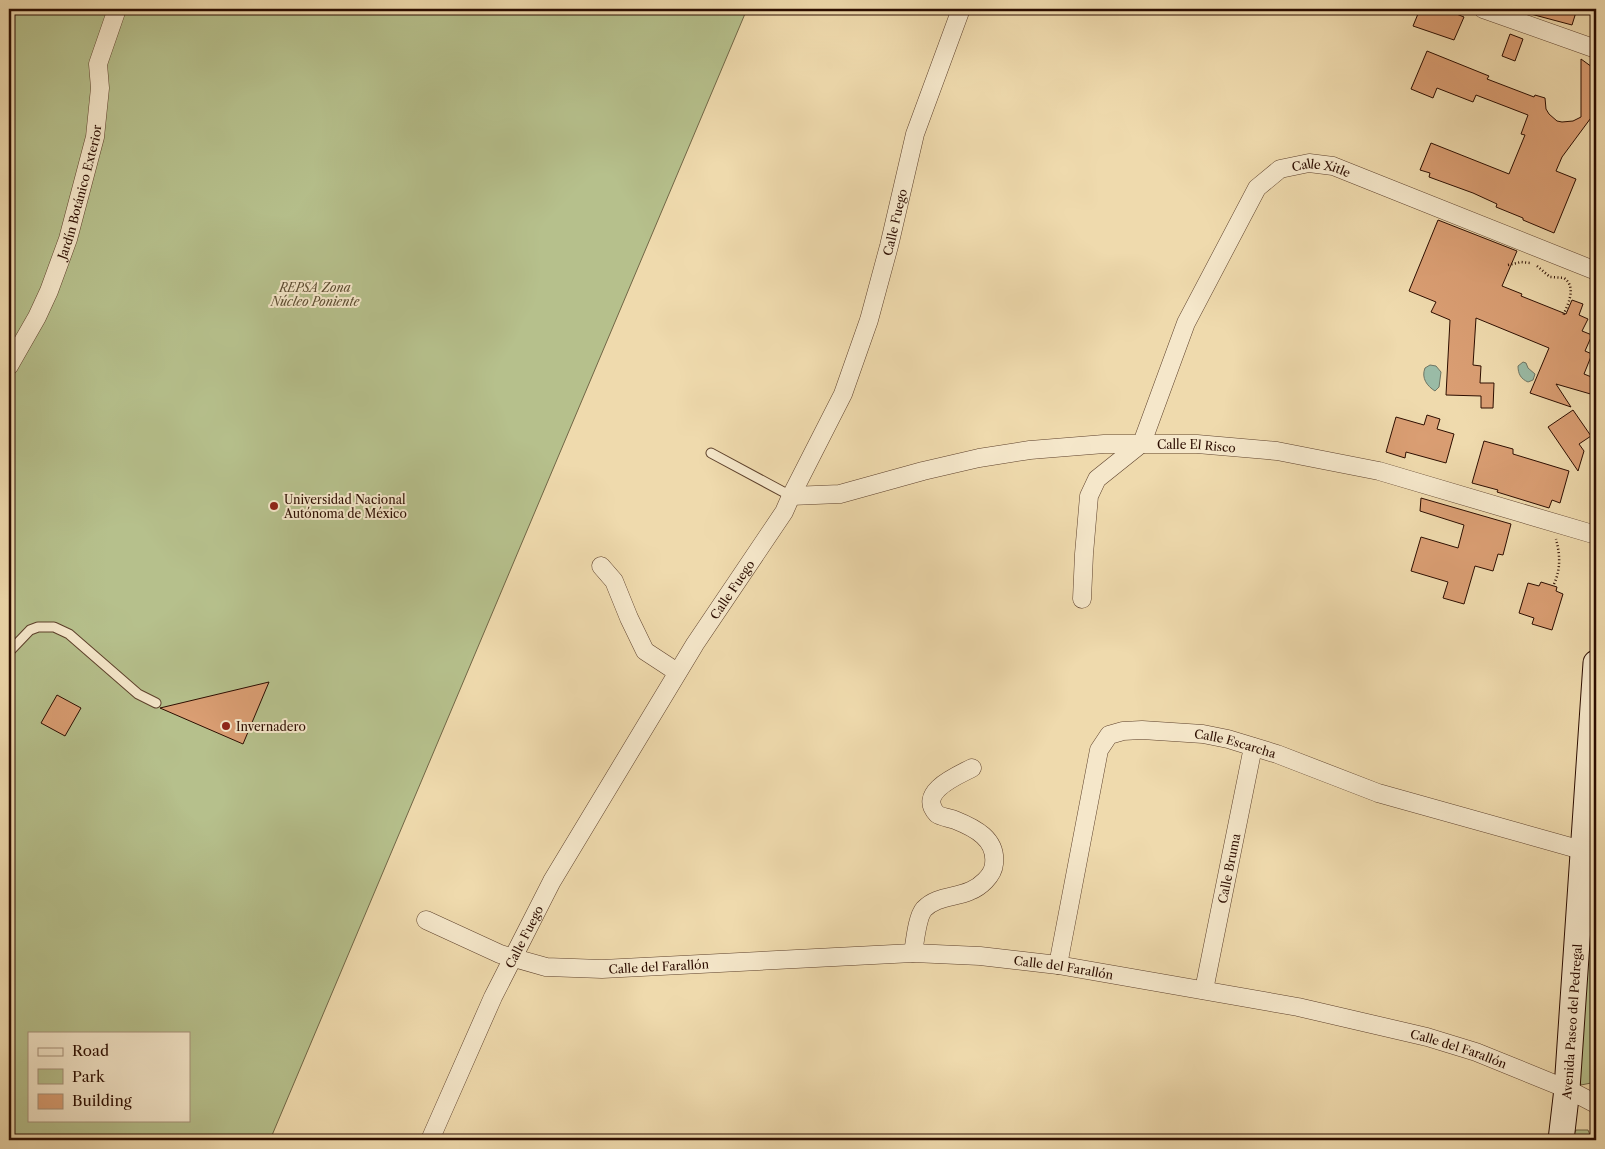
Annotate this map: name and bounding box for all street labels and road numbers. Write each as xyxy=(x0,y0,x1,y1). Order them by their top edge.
street label: Jardín Botánico Exterior xyxy=(53,124,104,263)
street label: Calle Xitle xyxy=(1290,155,1353,180)
street label: Calle Fuego xyxy=(879,187,910,257)
street label: Calle El Risco xyxy=(1157,437,1237,455)
street label: Calle Fuego xyxy=(706,557,757,622)
street label: Calle Escarcha xyxy=(1194,726,1279,761)
street label: Calle Bruma xyxy=(1214,831,1243,905)
street label: Calle Fuego xyxy=(502,903,546,970)
street label: Avenida Paseo del Pedregal xyxy=(1558,943,1584,1101)
street label: Calle del Farallón xyxy=(1013,952,1115,982)
street label: Calle del Farallón xyxy=(608,956,710,976)
street label: Calle del Farallón xyxy=(1409,1026,1510,1071)

